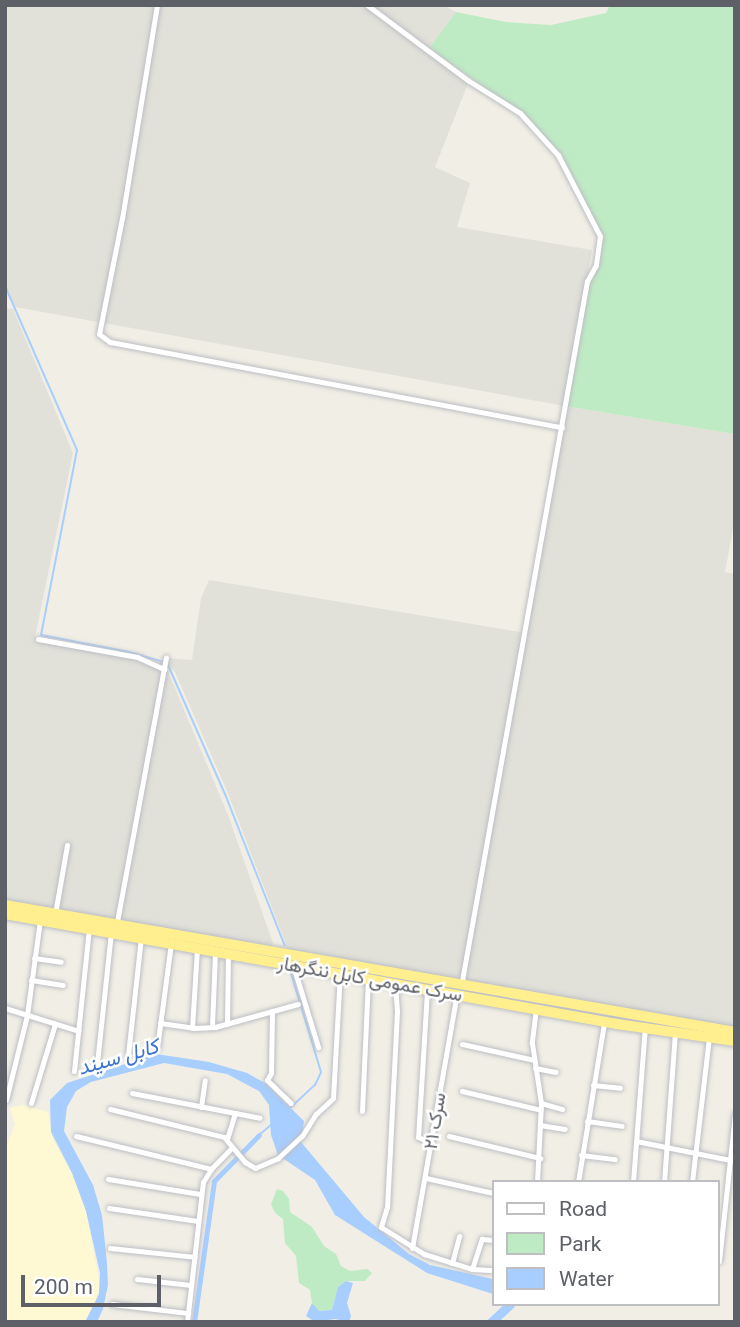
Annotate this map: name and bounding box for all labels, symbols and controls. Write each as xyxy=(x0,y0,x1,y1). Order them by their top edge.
street label: سرک عمومی کابل ننگرهار xyxy=(276,952,464,1006)
water label: کابل سيند xyxy=(75,1033,161,1081)
street label: سرک ۲۱ xyxy=(419,1091,451,1151)
legend xyxy=(491,1180,719,1306)
text: Road xyxy=(559,1197,607,1221)
text: Park xyxy=(559,1232,601,1256)
scale bar xyxy=(24,1260,164,1304)
text: Water xyxy=(559,1267,614,1291)
text: 200 m xyxy=(34,1275,93,1299)

